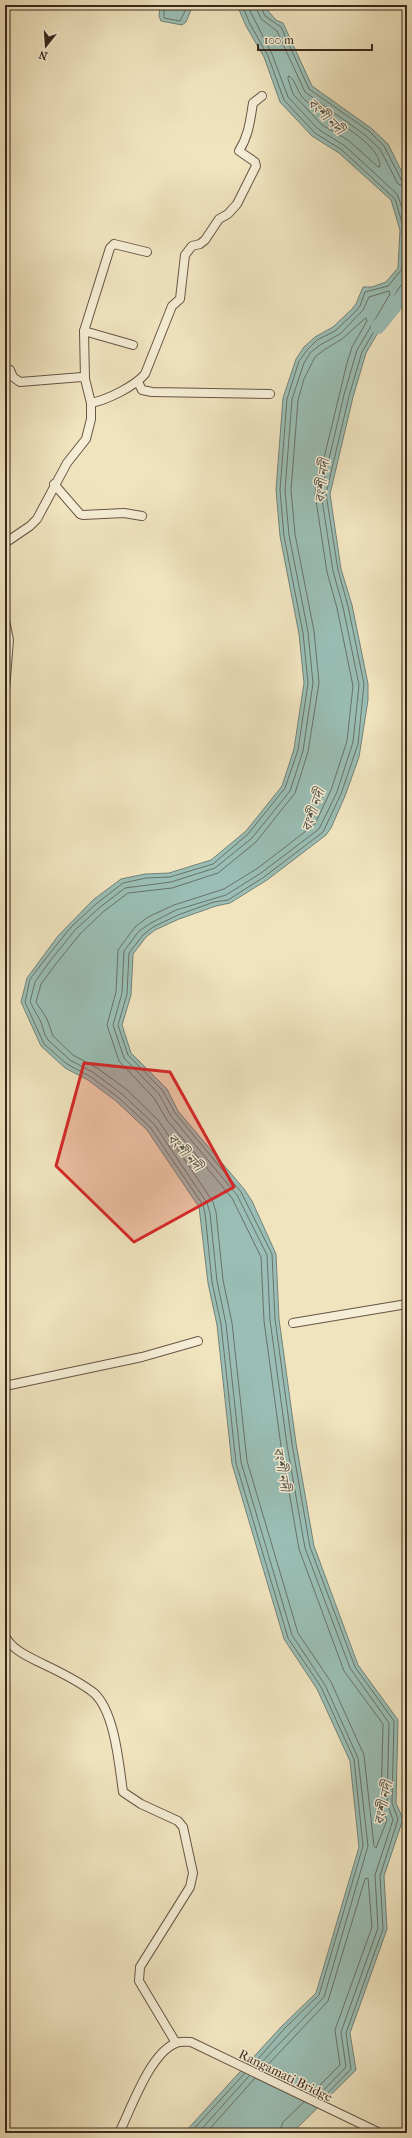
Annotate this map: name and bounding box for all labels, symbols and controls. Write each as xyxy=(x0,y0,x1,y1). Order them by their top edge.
north arrow xyxy=(26,26,66,66)
scale bar xyxy=(258,26,372,52)
text: 100 m xyxy=(264,33,294,47)
text: N xyxy=(37,47,49,63)
water label: বংশী নদী xyxy=(304,95,349,140)
water label: বংশী নদী xyxy=(311,456,334,504)
water label: বংশী নদী xyxy=(298,784,329,834)
water label: বংশী নদী xyxy=(164,1130,207,1176)
water label: বংশী নদী xyxy=(269,1446,294,1495)
water label: বংশী নদী xyxy=(371,1778,397,1826)
street label: Rangamati Bridge xyxy=(236,2046,336,2105)

